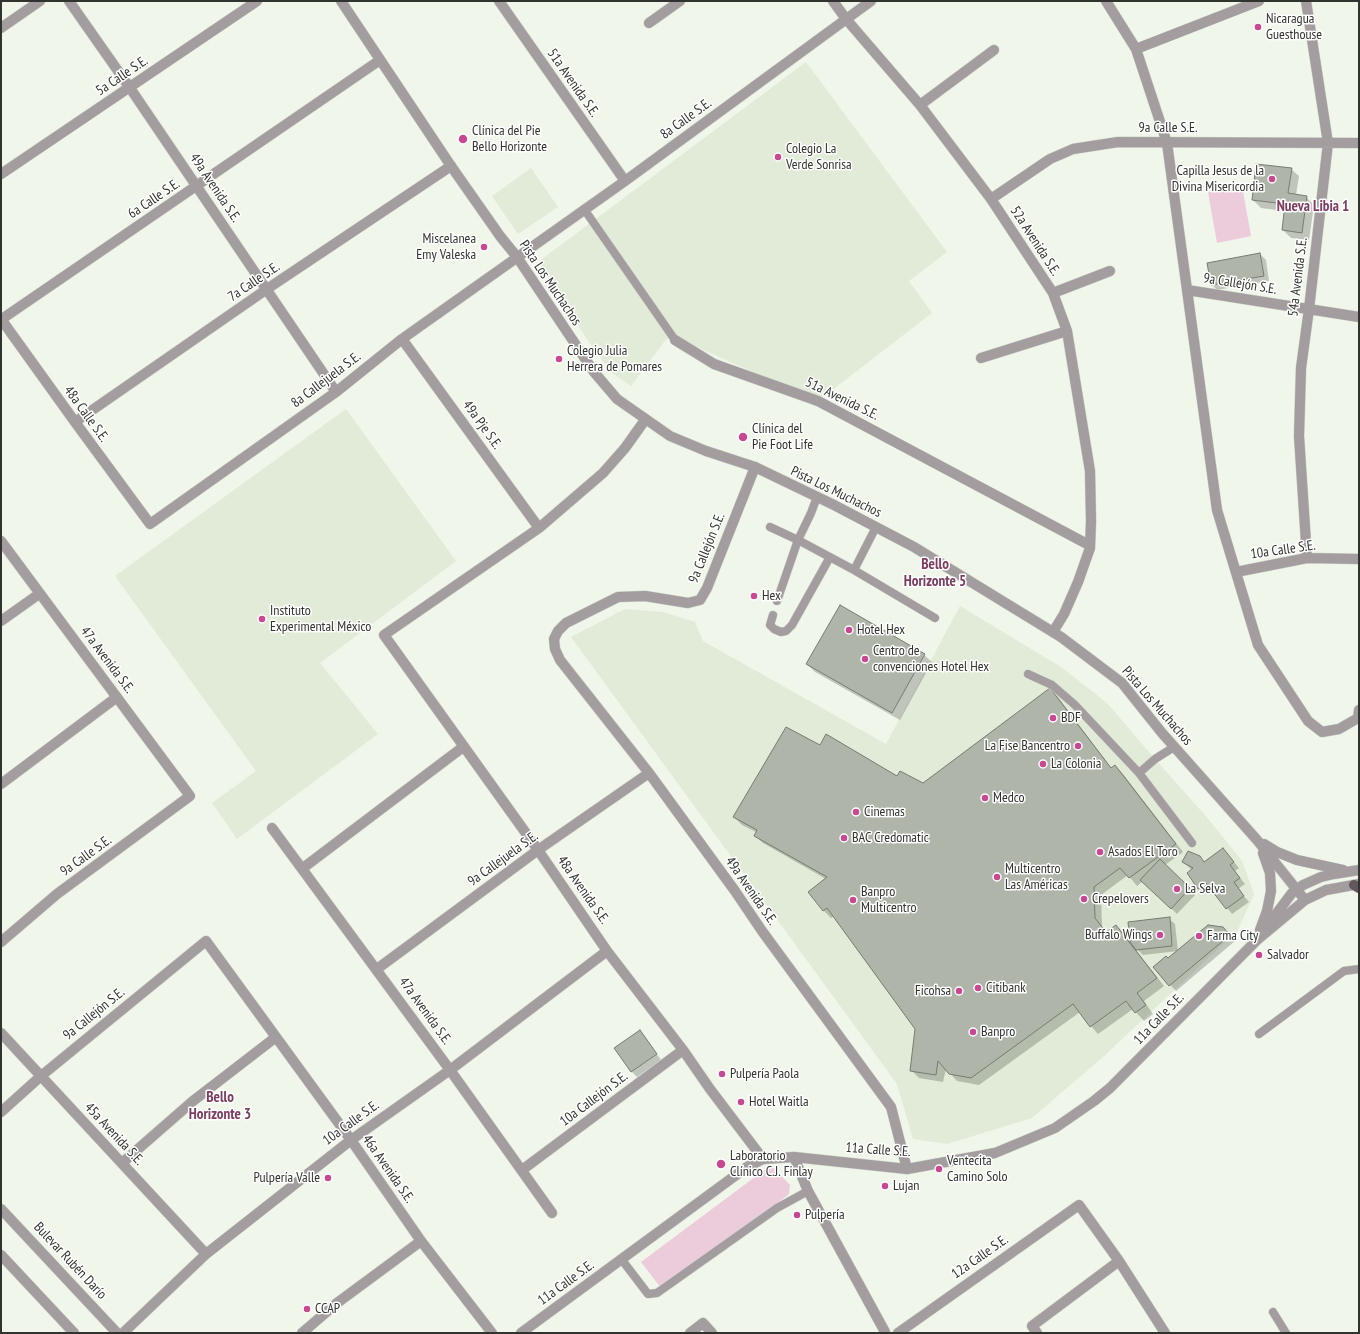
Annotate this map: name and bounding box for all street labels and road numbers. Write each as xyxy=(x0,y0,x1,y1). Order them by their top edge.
street label: 51a Avenida S.E. xyxy=(543,46,603,120)
street label: 5a Calle S.E. xyxy=(93,53,151,99)
street label: 8a Calle S.E. xyxy=(657,95,715,143)
street label: 9a Calle S.E. xyxy=(1139,120,1197,136)
street label: 49a Avenida S.E. xyxy=(186,150,244,226)
street label: 6a Calle S.E. xyxy=(125,176,183,222)
street label: 52a Avenida S.E. xyxy=(1006,203,1064,279)
street label: Pista Los Muchachos xyxy=(515,237,585,329)
street label: 54a Avenida S.E. xyxy=(1285,237,1311,317)
street label: 7a Calle S.E. xyxy=(225,259,283,305)
street label: 9a Callejón S.E. xyxy=(1202,270,1278,298)
street label: 8a Callejuela S.E. xyxy=(288,348,364,412)
street label: 51a Avenida S.E. xyxy=(803,374,881,424)
street label: 48a Calle S.E. xyxy=(60,383,112,445)
street label: 49a Pje S.E. xyxy=(459,397,505,453)
street label: Pista Los Muchachos xyxy=(788,463,884,521)
street label: 9a Callejón S.E. xyxy=(685,510,729,586)
street label: 10a Calle S.E. xyxy=(1250,537,1316,563)
street label: 47a Avenida S.E. xyxy=(76,623,138,697)
street label: Pista Los Muchachos xyxy=(1118,663,1196,749)
street label: 9a Callejuela S.E. xyxy=(465,828,541,890)
street label: 9a Calle S.E. xyxy=(57,832,115,880)
street label: 48a Avenida S.E. xyxy=(553,853,613,927)
street label: 49a Avenida S.E. xyxy=(721,854,781,928)
street label: 47a Avenida S.E. xyxy=(395,974,455,1048)
street label: 9a Callejón S.E. xyxy=(60,984,128,1044)
street label: 11a Calle S.E. xyxy=(1130,990,1188,1048)
street label: 10a Callejón S.E. xyxy=(557,1068,631,1130)
street label: 10a Calle S.E. xyxy=(320,1097,382,1149)
street label: 45a Avenida S.E. xyxy=(81,1099,147,1169)
street label: 46a Avenida S.E. xyxy=(358,1132,418,1206)
street label: 11a Calle S.E. xyxy=(845,1139,911,1161)
street label: Bulevar Rubén Darío xyxy=(30,1219,110,1303)
street label: 12a Calle S.E. xyxy=(948,1231,1012,1283)
street label: 11a Calle S.E. xyxy=(535,1257,597,1309)

